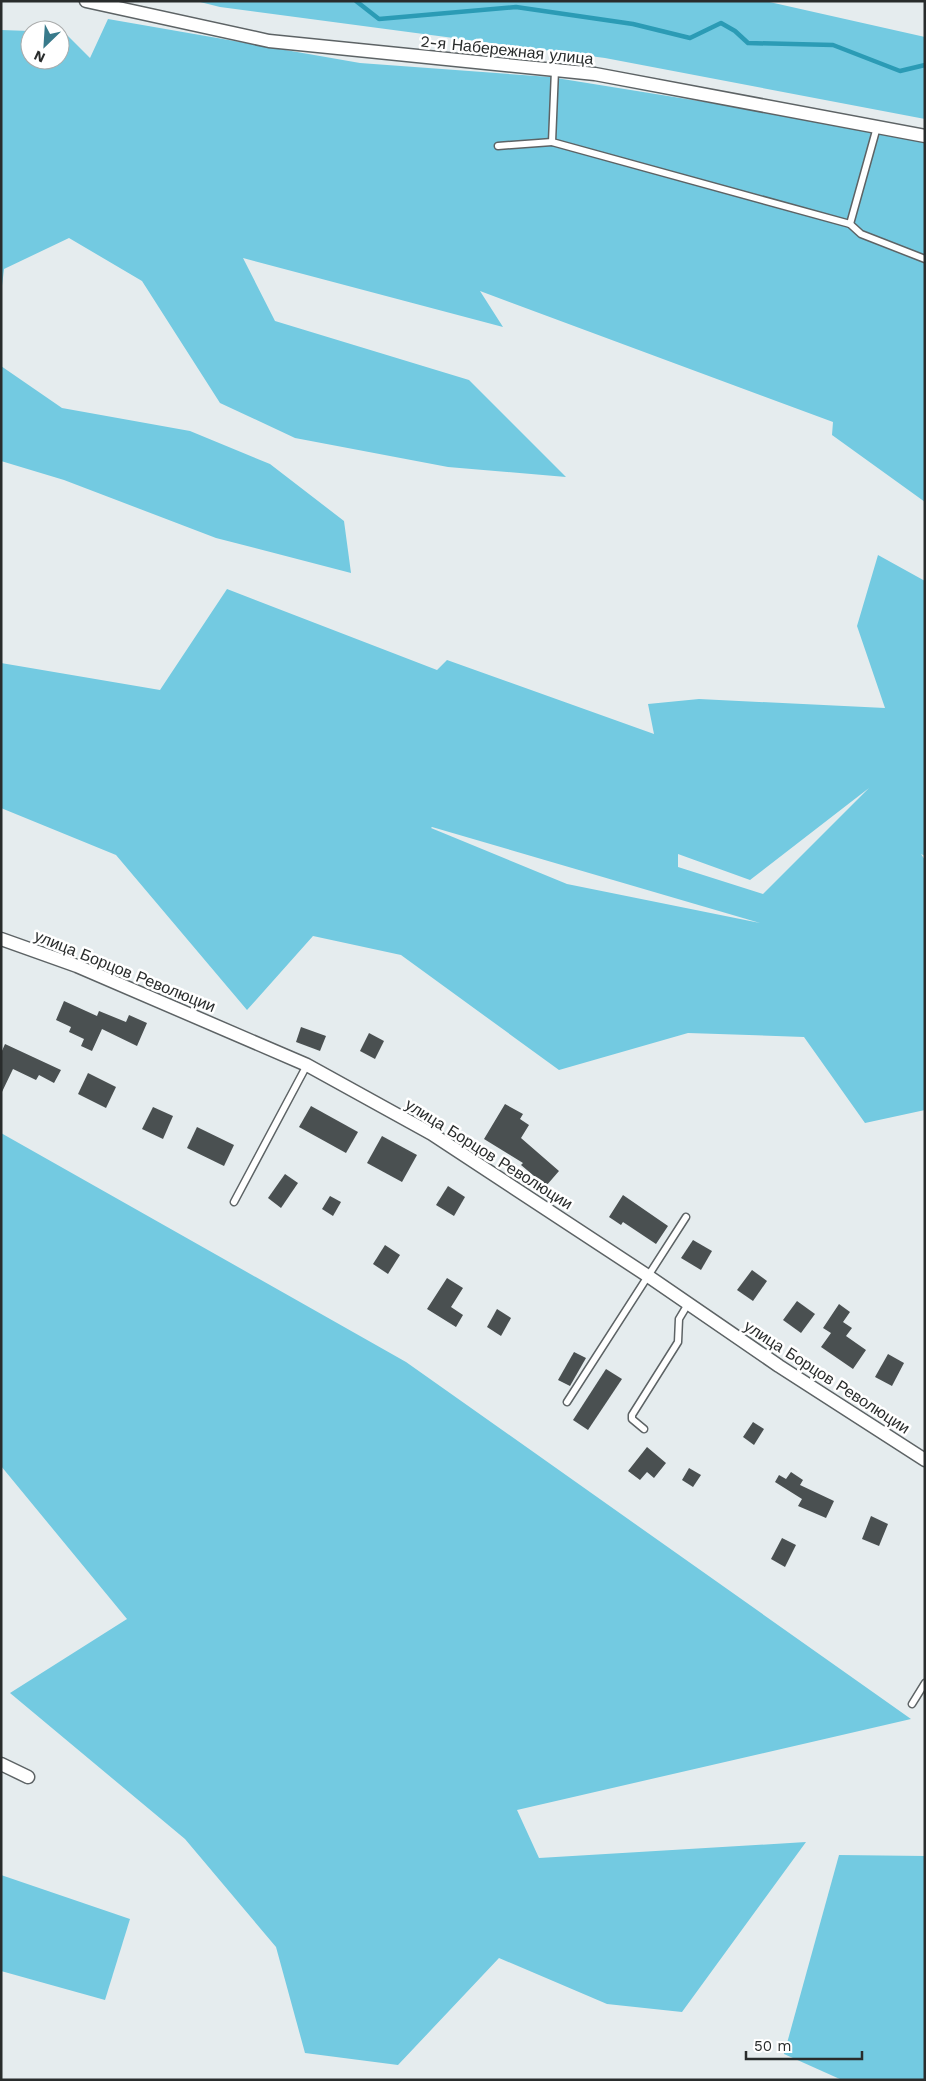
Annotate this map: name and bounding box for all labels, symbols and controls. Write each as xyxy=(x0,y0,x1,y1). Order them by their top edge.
north arrow xyxy=(20,20,70,70)
street label: 2-я Набережная улица xyxy=(420,31,595,69)
text: N xyxy=(31,47,48,66)
street label: улица Борцов Революции xyxy=(32,926,218,1016)
street label: улица Борцов Революции xyxy=(402,1095,576,1213)
street label: улица Борцов Революции xyxy=(741,1316,913,1438)
scale bar xyxy=(746,2028,862,2060)
text: 50 m xyxy=(754,2037,791,2055)

